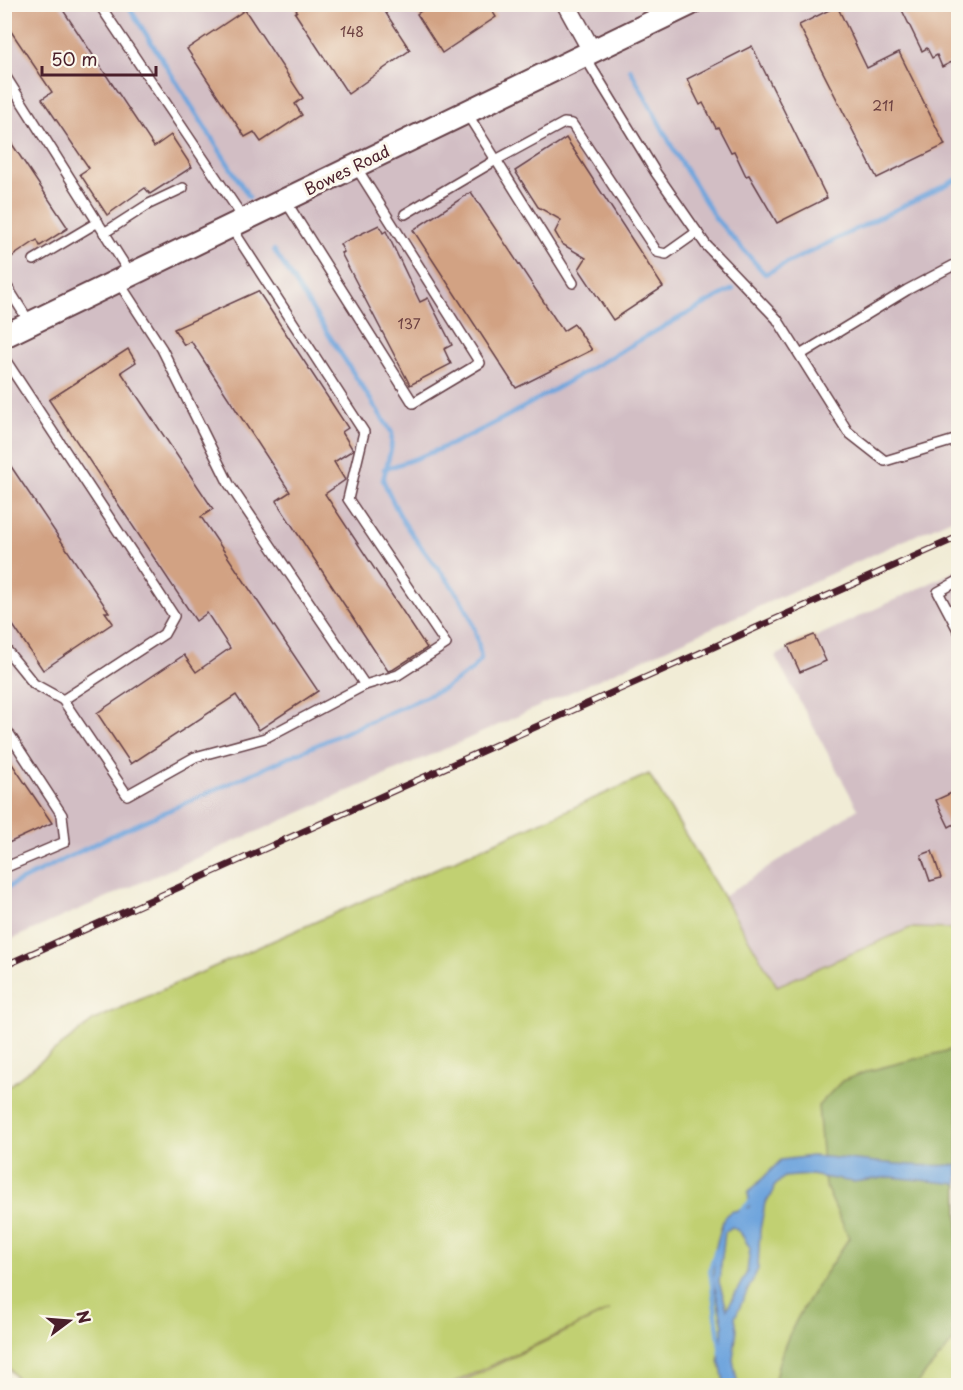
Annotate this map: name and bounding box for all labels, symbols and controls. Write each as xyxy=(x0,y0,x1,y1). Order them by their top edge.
house number: 148 xyxy=(340,21,364,42)
scale bar xyxy=(42,39,156,77)
text: 50 m xyxy=(51,45,98,72)
house number: 211 xyxy=(872,95,894,116)
street label: Bowes Road xyxy=(300,138,393,200)
house number: 137 xyxy=(397,313,421,334)
north arrow xyxy=(39,1291,99,1351)
text: N xyxy=(71,1307,98,1326)

